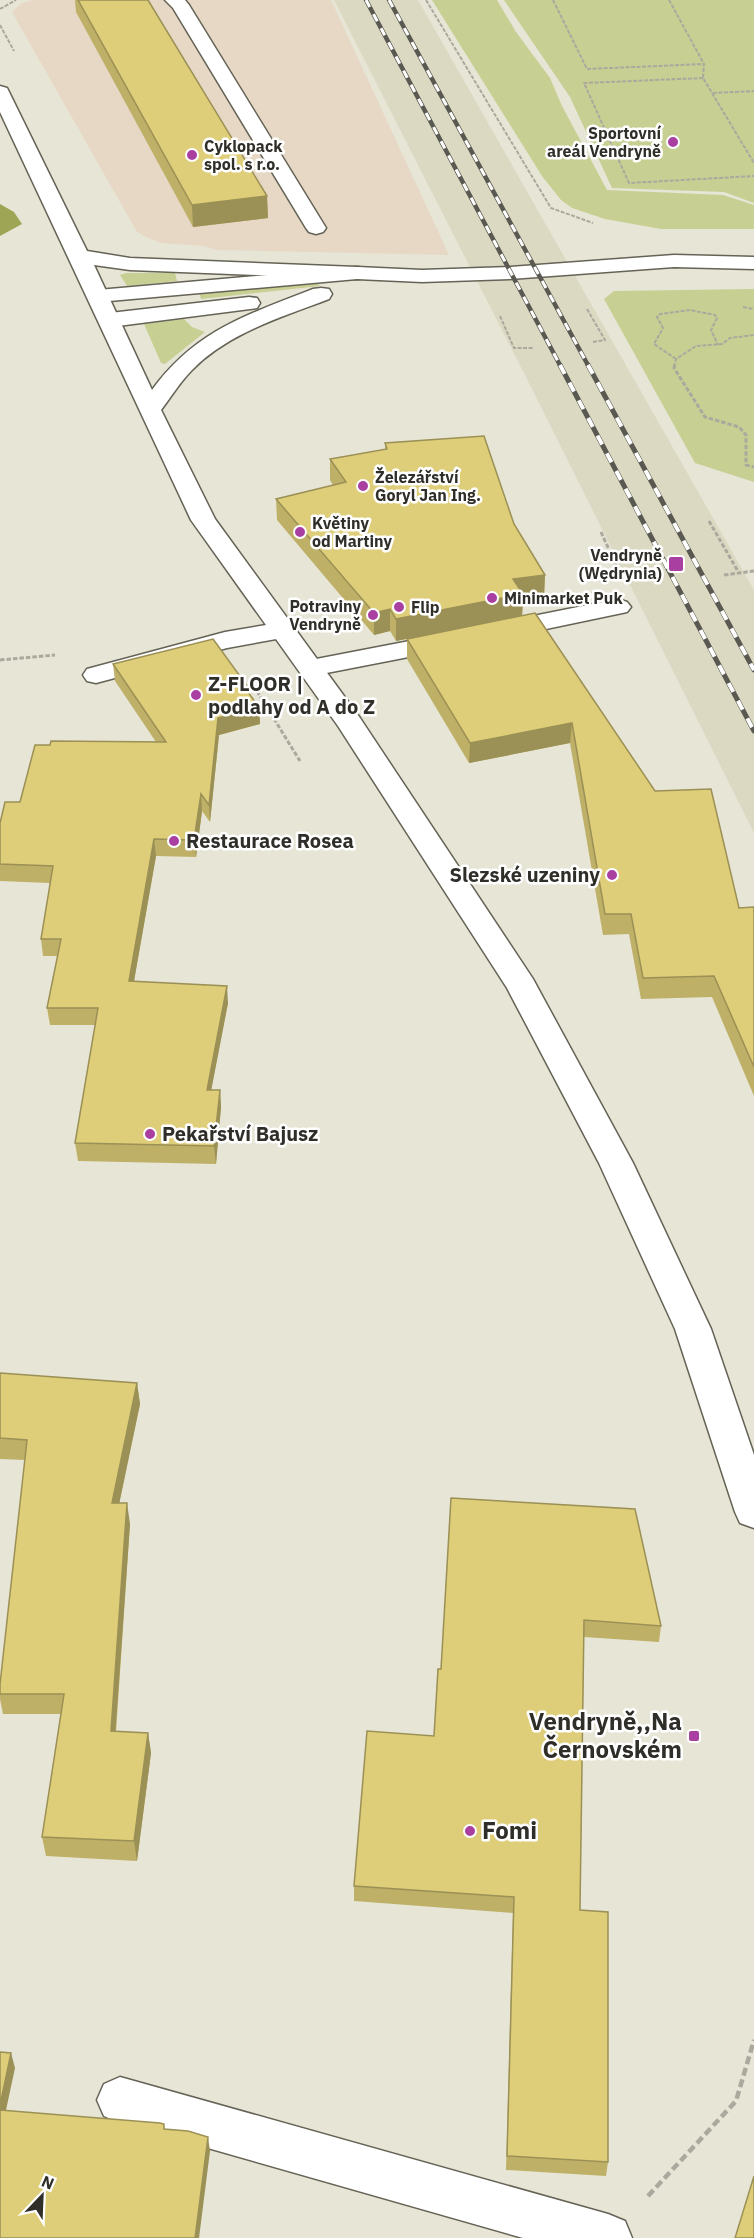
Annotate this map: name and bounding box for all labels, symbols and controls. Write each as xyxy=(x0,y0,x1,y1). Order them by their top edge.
place label: Sportovní areál Vendryně xyxy=(547,123,661,161)
marker: Sportovní areál Vendryně xyxy=(666,135,680,149)
place label: Cyklopack spol. s r.o. xyxy=(204,136,283,174)
marker: Cyklopack spol. s r.o. xyxy=(185,148,199,162)
place label: Železářství Goryl Jan Ing. xyxy=(375,466,481,505)
marker: Železářství Goryl Jan Ing. xyxy=(356,479,370,493)
place label: Květiny od Martiny xyxy=(312,513,392,551)
marker: Květiny od Martiny xyxy=(293,525,307,539)
place label: Vendryně (Wędrynia) xyxy=(579,545,662,583)
marker: Vendryně (Wędrynia) xyxy=(667,555,685,573)
place label: Minimarket Puk xyxy=(504,588,623,608)
marker: Minimarket Puk xyxy=(485,591,499,605)
place label: Potraviny Vendryně xyxy=(289,596,361,634)
place label: Flip xyxy=(411,597,440,617)
marker: Flip xyxy=(392,600,406,614)
marker: Potraviny Vendryně xyxy=(366,608,380,622)
place label: Z-FLOOR | podlahy od A do Z xyxy=(208,670,375,720)
marker: Z-FLOOR | podlahy od A do Z xyxy=(189,688,203,702)
place label: Restaurace Rosea xyxy=(186,827,354,854)
marker: Restaurace Rosea xyxy=(167,834,181,848)
place label: Slezské uzeniny xyxy=(450,861,600,888)
marker: Slezské uzeniny xyxy=(605,868,619,882)
place label: Pekařství Bajusz xyxy=(162,1120,318,1147)
marker: Pekařství Bajusz xyxy=(143,1127,157,1141)
place label: Vendryně,,Na Černovském xyxy=(529,1705,682,1765)
marker: Vendryně,,Na Černovském xyxy=(687,1729,701,1743)
place label: Fomi xyxy=(482,1814,537,1846)
marker: Fomi xyxy=(463,1824,477,1838)
north arrow xyxy=(12,2166,72,2226)
text: N xyxy=(39,2171,57,2194)

